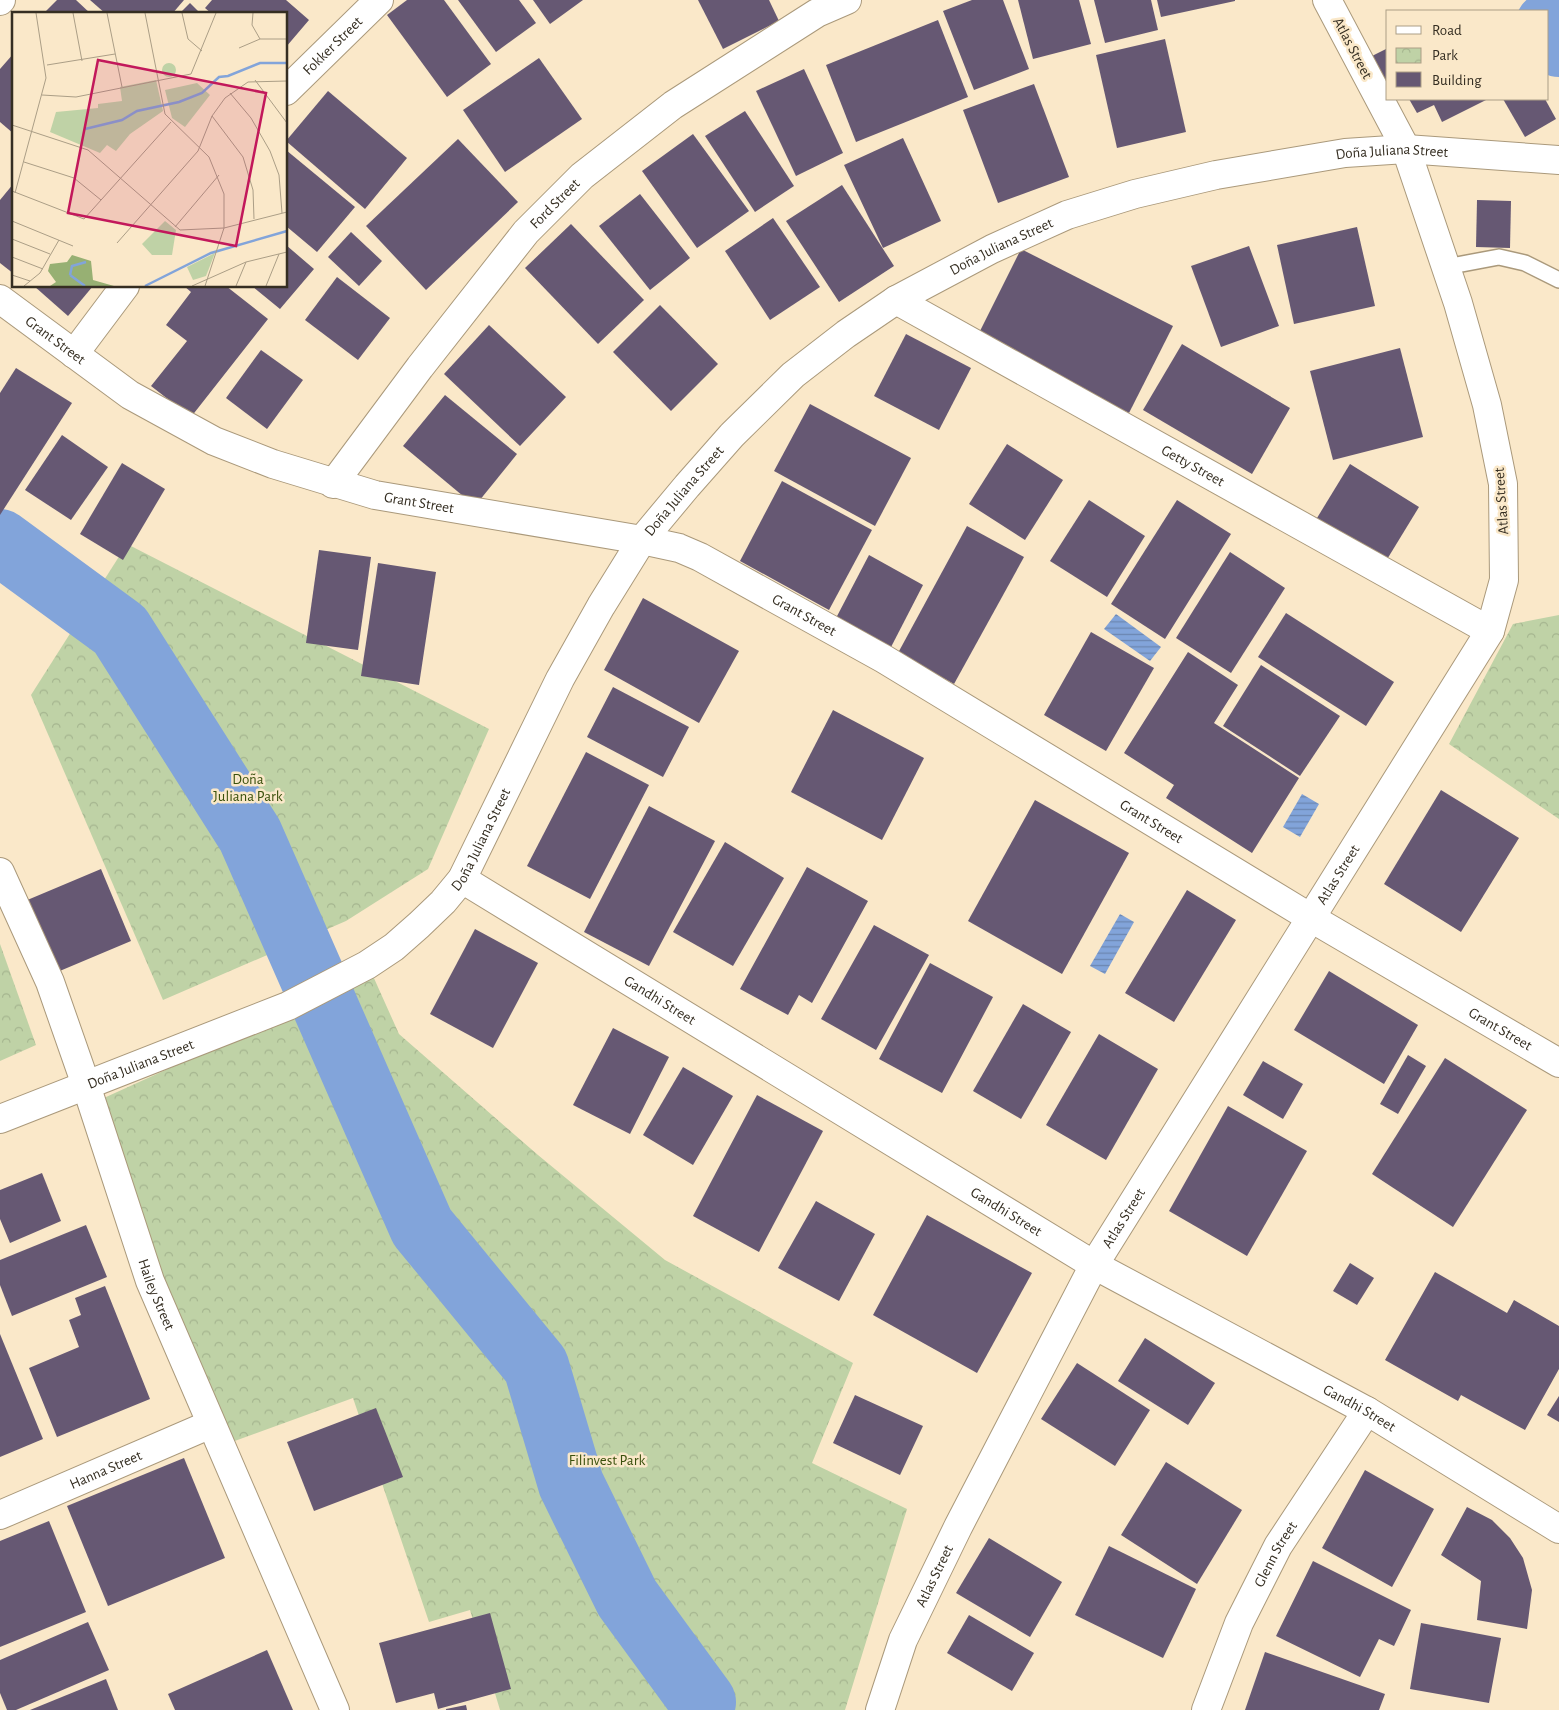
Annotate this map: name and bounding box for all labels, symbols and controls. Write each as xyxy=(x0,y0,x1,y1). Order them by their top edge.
legend xyxy=(1386,10,1549,100)
inset map xyxy=(12,12,288,288)
street label: Fokker Street xyxy=(300,14,366,78)
street label: Atlas Street xyxy=(1330,15,1375,82)
text: Road xyxy=(1432,23,1462,38)
text: Park xyxy=(1432,48,1458,63)
text: Building xyxy=(1432,73,1482,88)
street label: Doña Juliana Street xyxy=(1335,142,1449,162)
street label: Ford Street xyxy=(527,176,583,231)
street label: Doña Juliana Street xyxy=(947,215,1056,278)
street label: Grant Street xyxy=(22,313,88,368)
street label: Getty Street xyxy=(1159,442,1227,489)
street label: Doña Juliana Street xyxy=(642,443,727,539)
street label: Atlas Street xyxy=(1492,467,1511,535)
street label: Grant Street xyxy=(383,490,455,516)
street label: Grant Street xyxy=(770,592,839,639)
park label: Doña Juliana Park xyxy=(213,772,283,804)
street label: Doña Juliana Street xyxy=(449,786,513,894)
street label: Grant Street xyxy=(1117,797,1185,846)
street label: Atlas Street xyxy=(1314,842,1363,907)
street label: Gandhi Street xyxy=(621,973,698,1028)
street label: Grant Street xyxy=(1466,1005,1535,1054)
street label: Doña Juliana Street xyxy=(85,1037,196,1092)
street label: Gandhi Street xyxy=(968,1185,1045,1239)
street label: Atlas Street xyxy=(1100,1186,1148,1251)
street label: Hailey Street xyxy=(135,1257,177,1333)
street label: Gandhi Street xyxy=(1321,1382,1398,1435)
street label: Hanna Street xyxy=(68,1448,144,1492)
park label: Filinvest Park xyxy=(569,1453,645,1468)
street label: Glenn Street xyxy=(1252,1519,1300,1590)
street label: Atlas Street xyxy=(913,1542,956,1610)

